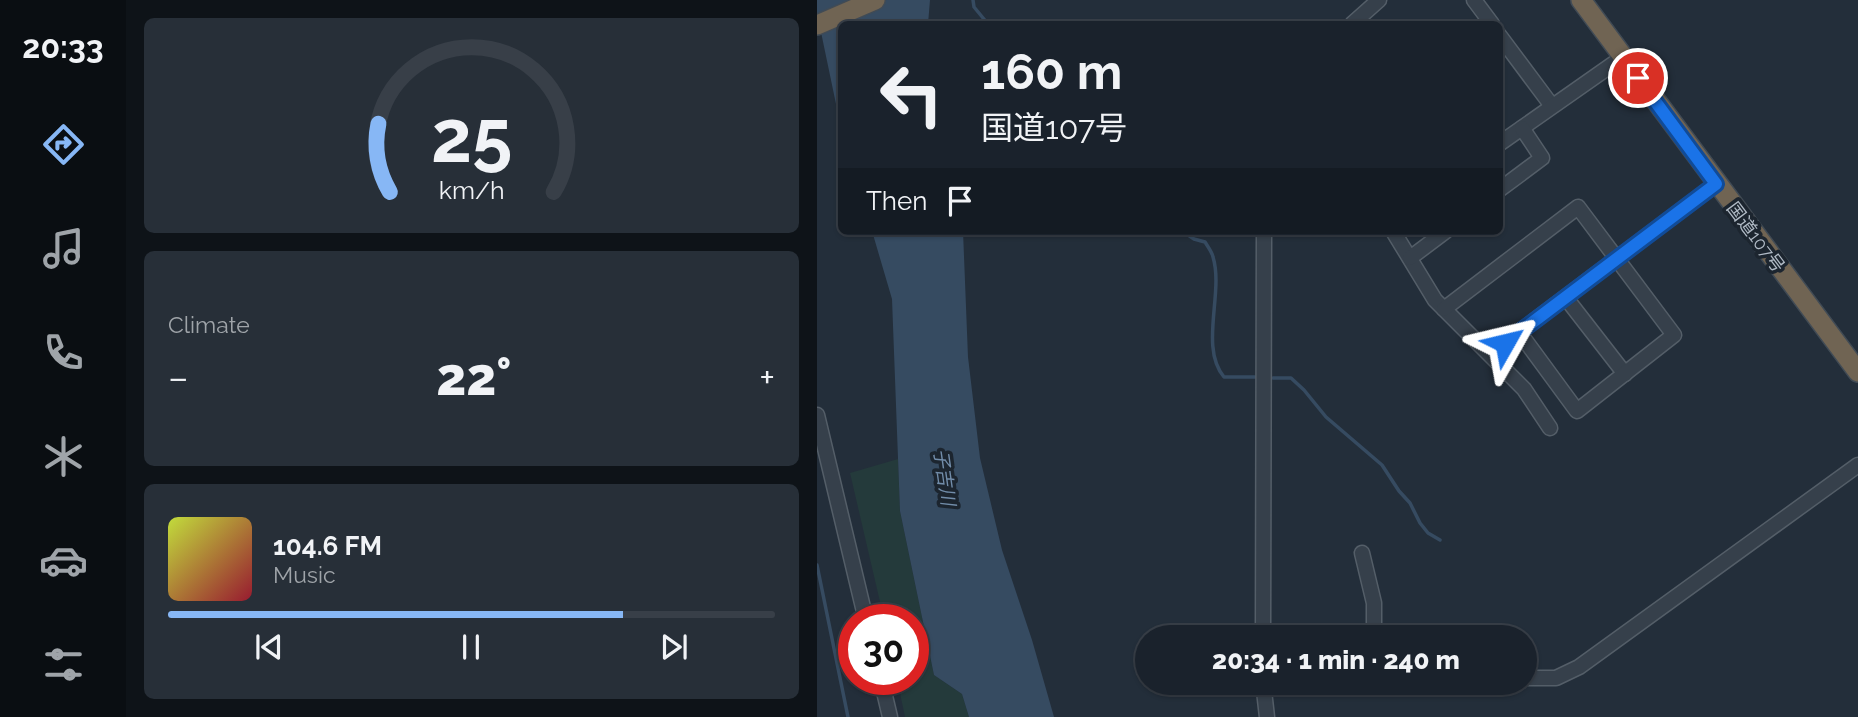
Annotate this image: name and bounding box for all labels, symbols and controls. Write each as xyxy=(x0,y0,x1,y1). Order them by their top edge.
text: 20:33 xyxy=(22,28,104,65)
text: 160 m xyxy=(981,43,1122,100)
pin xyxy=(1608,48,1668,108)
icon: left xyxy=(866,49,957,140)
icon: arrive xyxy=(1619,59,1657,97)
text: 25 xyxy=(431,94,512,179)
text: 国道107号 xyxy=(981,109,1127,146)
icon: directions xyxy=(39,120,88,169)
text: km/h xyxy=(439,174,504,204)
icon: arrive xyxy=(941,182,979,220)
text: Then xyxy=(866,186,927,216)
street label: 国道107号 xyxy=(1723,198,1789,276)
icon: music xyxy=(39,224,88,273)
position arrow xyxy=(1468,306,1542,380)
text: Climate xyxy=(168,311,250,338)
icon: phone xyxy=(39,328,88,377)
text: 22° xyxy=(436,346,512,407)
text: − xyxy=(168,355,188,400)
text: + xyxy=(759,355,775,400)
icon: climate xyxy=(39,432,88,481)
water label: 子吉川 xyxy=(930,447,960,509)
text: 104.6 FM xyxy=(273,531,382,561)
icon: car xyxy=(39,536,88,585)
text: Music xyxy=(273,561,336,588)
speed limit sign: 30 xyxy=(838,604,929,695)
icon: previous xyxy=(250,628,288,666)
icon: pause xyxy=(452,628,490,666)
icon: next xyxy=(655,628,693,666)
icon: filters xyxy=(39,640,88,689)
text: 20:34 · 1 min · 240 m xyxy=(1212,645,1460,675)

